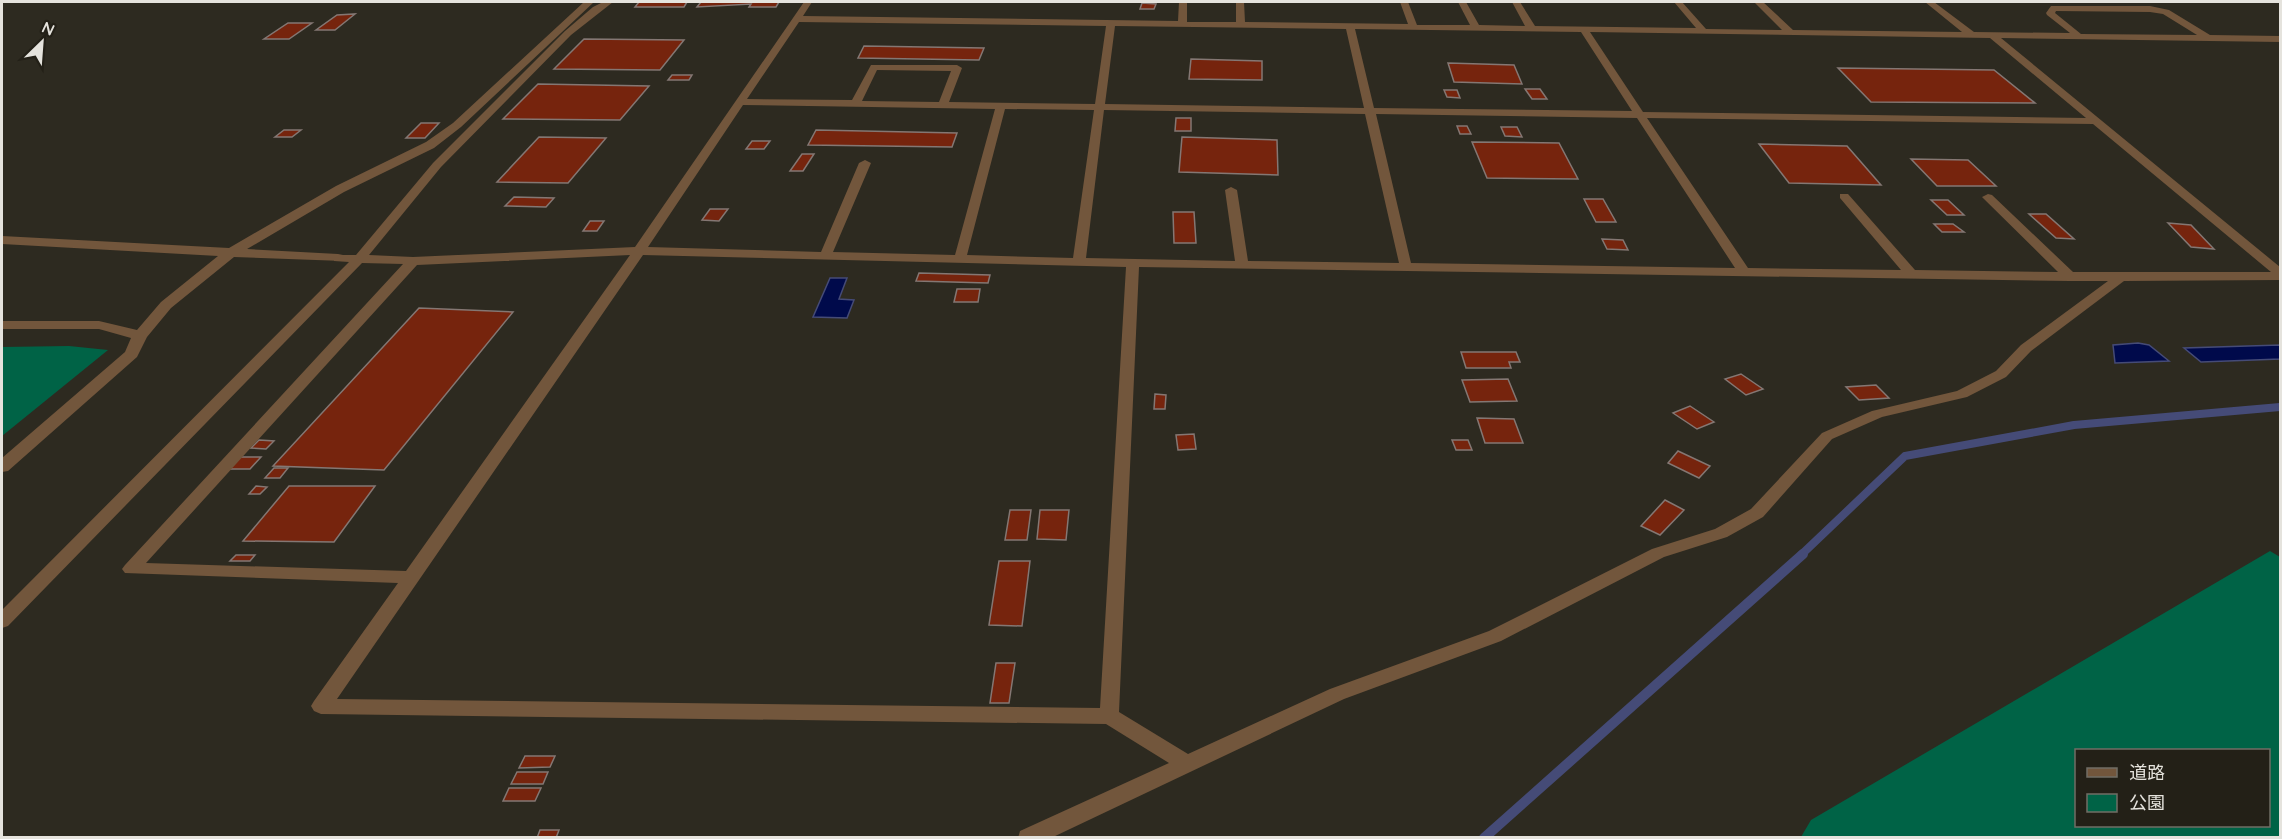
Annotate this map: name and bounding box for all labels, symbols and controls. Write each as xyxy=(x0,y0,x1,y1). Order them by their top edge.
north arrow xyxy=(12,12,72,72)
text: N xyxy=(39,17,58,40)
legend xyxy=(2075,749,2270,827)
text: 道路 xyxy=(2129,761,2165,784)
text: 公園 xyxy=(2129,791,2165,814)

